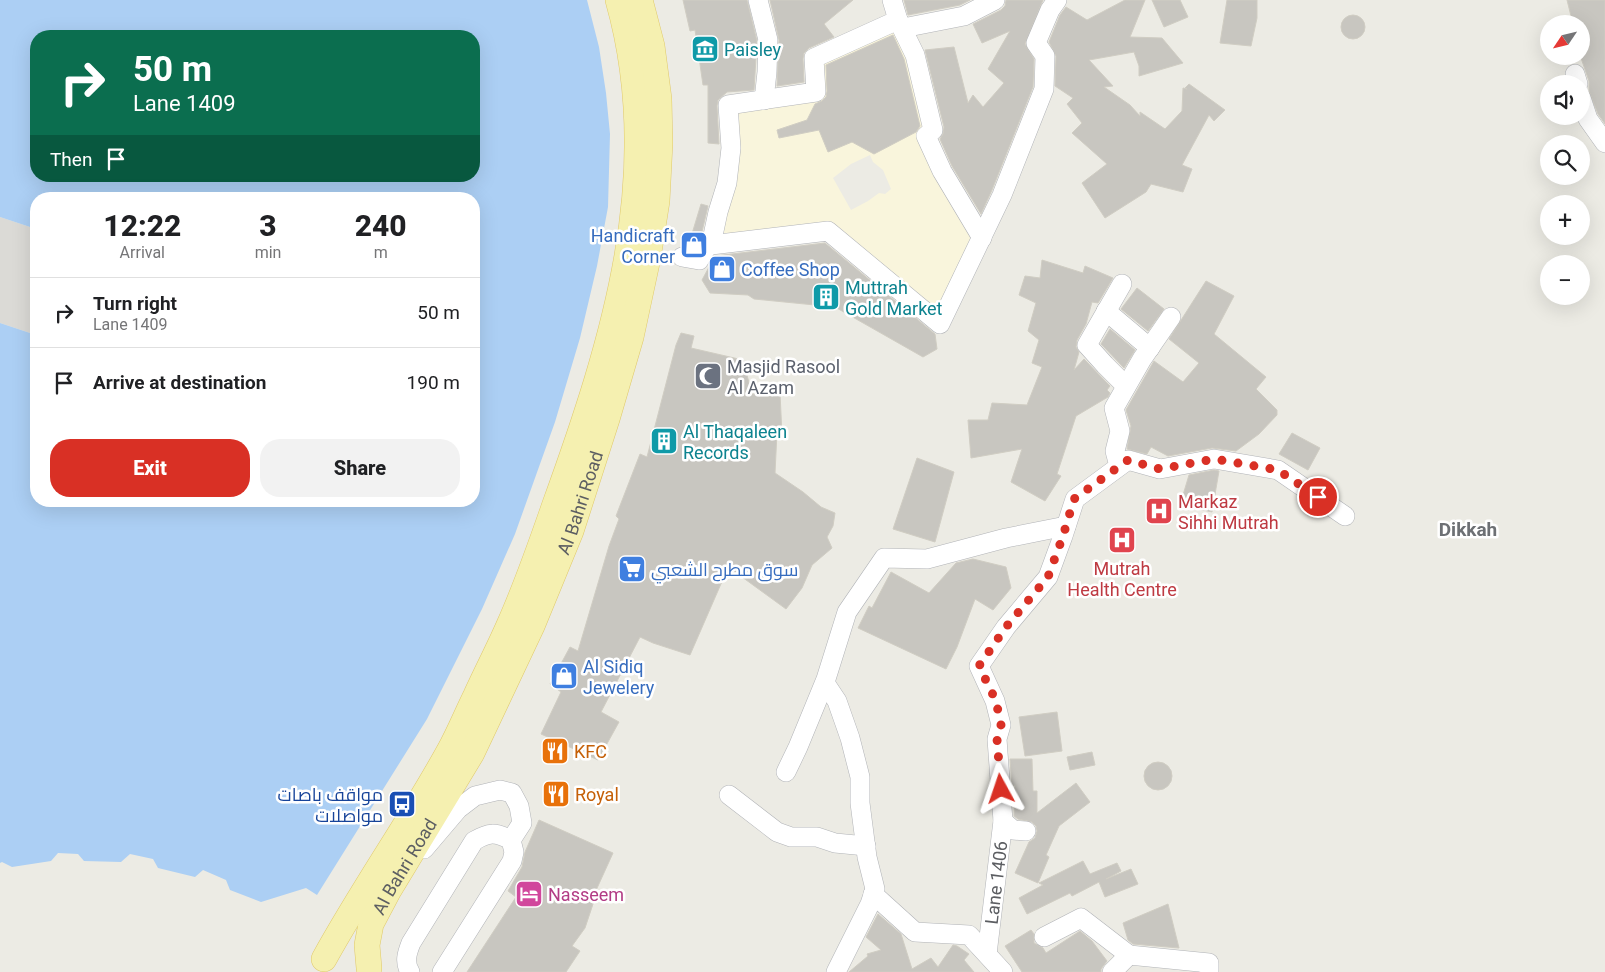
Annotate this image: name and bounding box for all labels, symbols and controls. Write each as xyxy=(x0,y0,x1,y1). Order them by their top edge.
north arrow xyxy=(1540,15,1590,65)
map controls xyxy=(1540,15,1590,305)
museum icon: Paisley xyxy=(690,34,720,64)
place label: Paisley xyxy=(724,39,782,60)
text: 50 m xyxy=(133,49,212,90)
icon: right xyxy=(50,50,115,115)
button: sound xyxy=(1540,75,1590,125)
text: Lane 1409 xyxy=(133,91,236,116)
button: search xyxy=(1540,135,1590,185)
icon: arrive xyxy=(102,145,130,173)
text: Then xyxy=(50,148,92,171)
button: + xyxy=(1540,195,1590,245)
text: 12:22 xyxy=(103,208,181,243)
text: 3 xyxy=(259,208,277,243)
text: 240 xyxy=(355,208,407,243)
place label: Handicraft Corner xyxy=(591,225,675,267)
shop icon: Handicraft Corner xyxy=(679,230,709,260)
text: Arrival xyxy=(120,243,165,262)
text: min xyxy=(255,243,281,262)
text: m xyxy=(374,243,388,262)
shop icon: Coffee Shop xyxy=(707,254,737,284)
button: − xyxy=(1540,255,1590,305)
place label: Coffee Shop xyxy=(741,259,840,280)
place label: Muttrah Gold Market xyxy=(845,277,943,319)
building icon: Muttrah Gold Market xyxy=(811,282,841,312)
text: Turn right xyxy=(93,292,177,315)
icon: right xyxy=(50,299,78,327)
text: 50 m xyxy=(417,301,460,324)
text: Lane 1409 xyxy=(93,315,168,334)
place label: Masjid Rasool Al Azam xyxy=(727,356,840,398)
mosque icon: Masjid Rasool Al Azam xyxy=(693,361,723,391)
icon: arrive xyxy=(50,369,78,397)
text: Arrive at destination xyxy=(93,371,266,394)
text: 190 m xyxy=(407,371,460,394)
place label: Al Thaqaleen Records xyxy=(683,421,787,463)
building icon: Al Thaqaleen Records xyxy=(649,426,679,456)
button: Exit xyxy=(50,439,250,497)
button: Share xyxy=(260,439,460,497)
street label: Al Bahri Road xyxy=(552,448,607,557)
pin xyxy=(1297,476,1339,518)
icon: arrive xyxy=(1304,483,1332,511)
place label: Markaz Sihhi Mutrah xyxy=(1178,491,1279,533)
hospital icon: Markaz Sihhi Mutrah xyxy=(1144,496,1174,526)
district label: Dikkah xyxy=(1439,518,1497,541)
hospital icon: Mutrah Health Centre xyxy=(1107,525,1137,555)
supermarket icon: سوق مطرح الشعبي xyxy=(617,554,647,584)
place label: Mutrah Health Centre xyxy=(1067,558,1177,600)
place label: سوق مطرح الشعبي xyxy=(651,559,798,584)
place label: Al Sidiq Jewelery xyxy=(583,656,655,698)
shop icon: Al Sidiq Jewelery xyxy=(549,661,579,691)
restaurant icon: KFC xyxy=(540,736,570,766)
place label: KFC xyxy=(574,741,607,762)
position arrow xyxy=(974,762,1026,814)
restaurant icon: Royal xyxy=(541,779,571,809)
place label: مواقف باصات مواصلات xyxy=(277,784,383,827)
place label: Royal xyxy=(575,784,619,805)
bus stop icon: مواقف باصات مواصلات xyxy=(387,789,417,819)
street label: Al Bahri Road xyxy=(368,814,440,918)
street label: Lane 1406 xyxy=(980,840,1011,925)
hotel icon: Nasseem xyxy=(514,879,544,909)
place label: Nasseem xyxy=(548,884,624,905)

